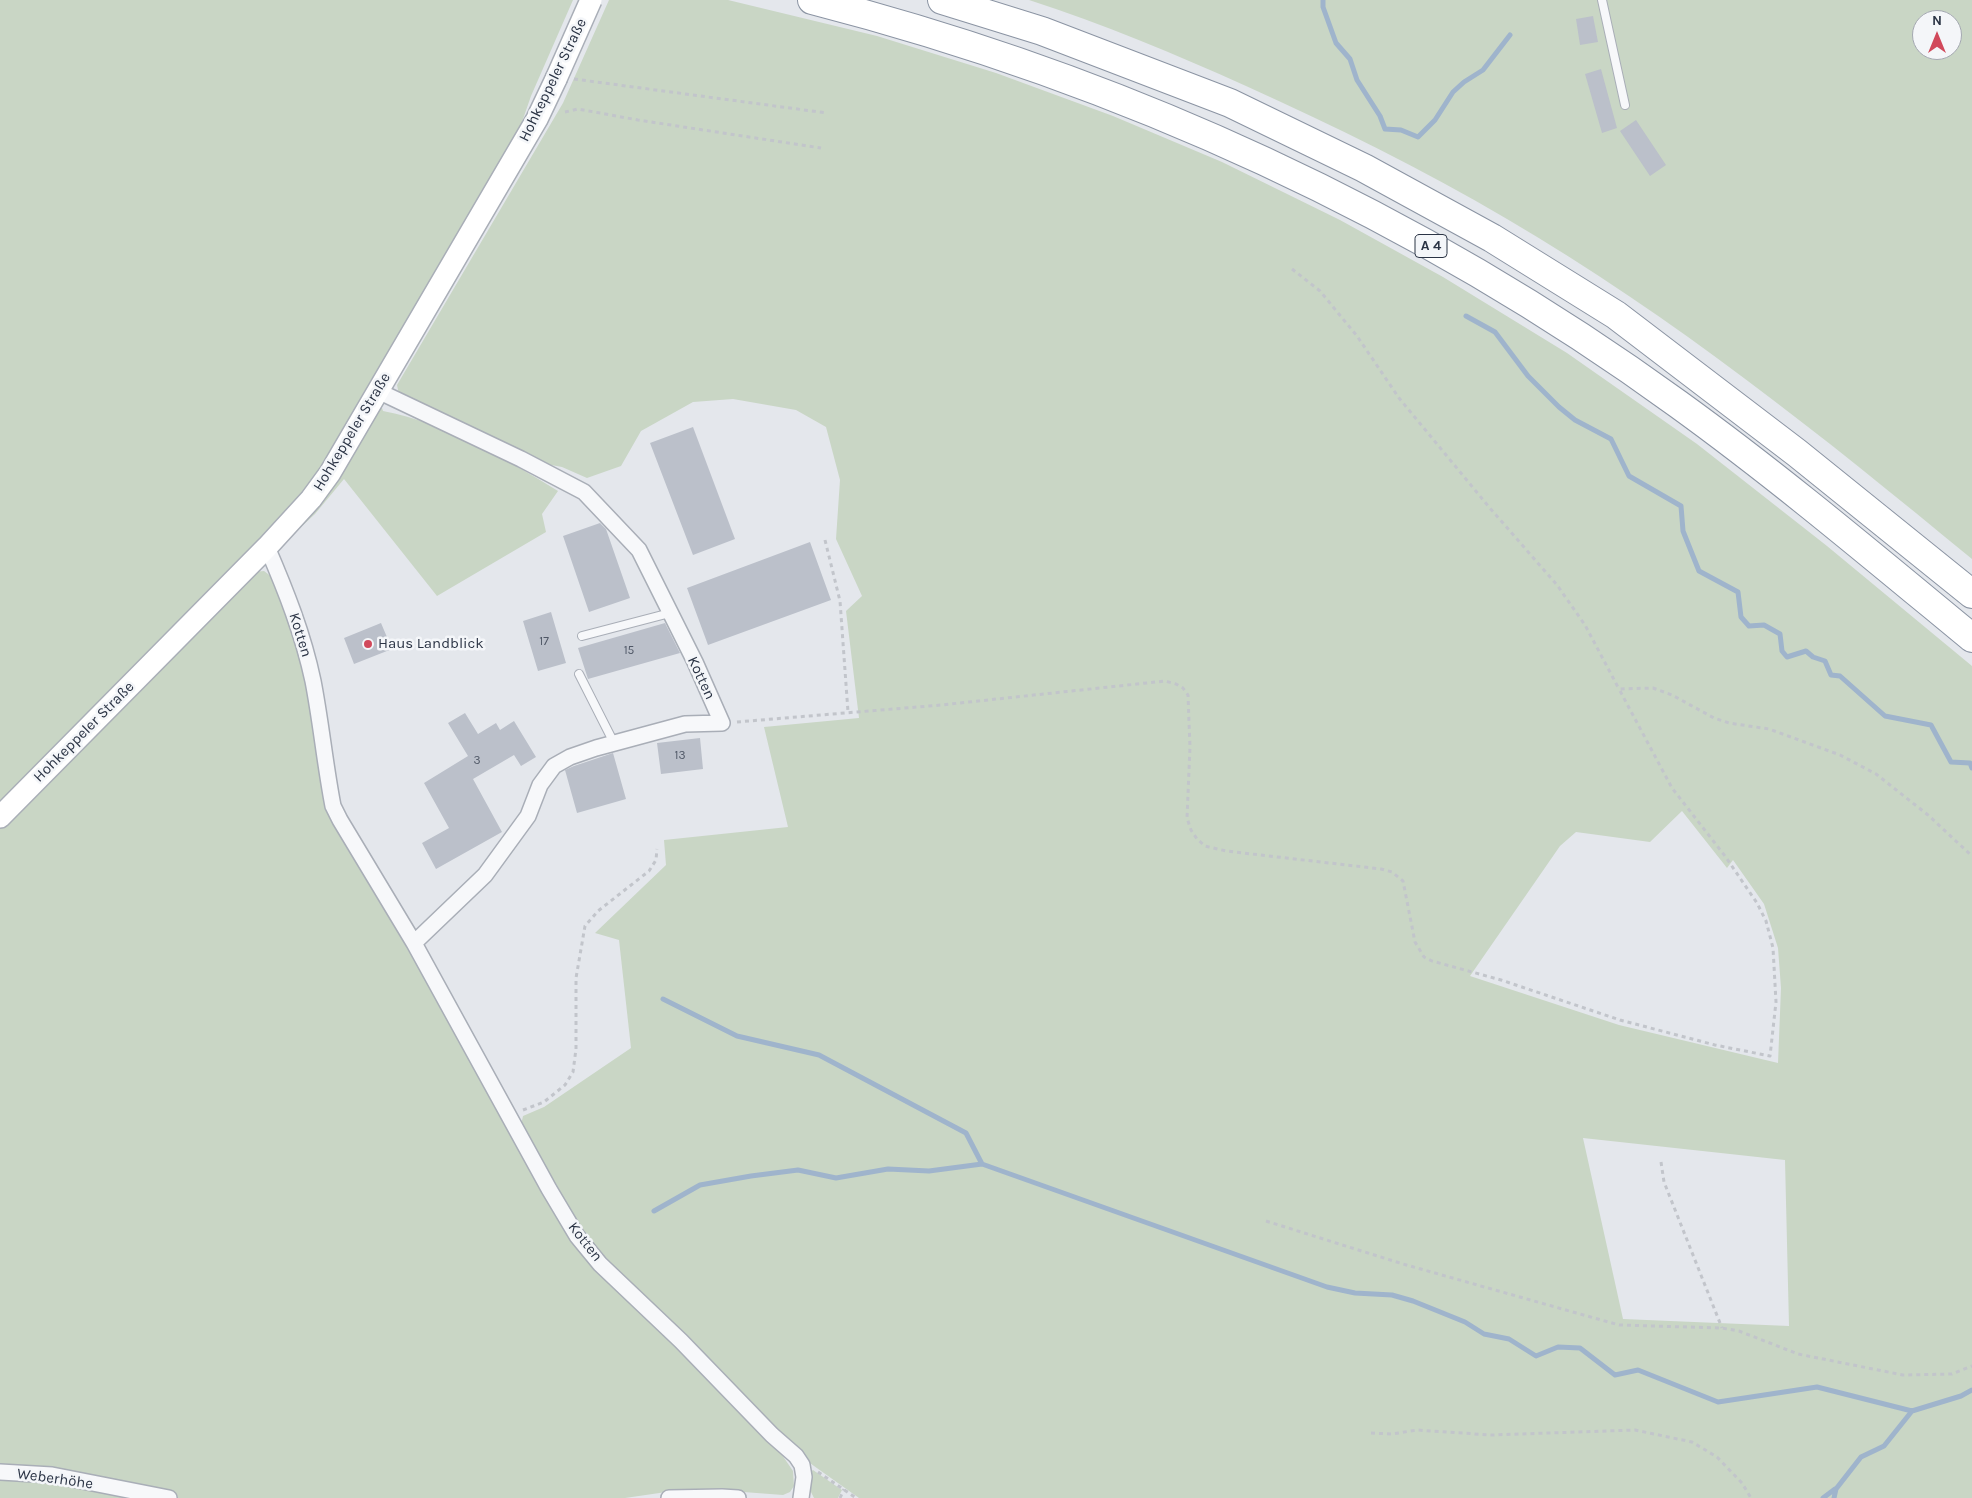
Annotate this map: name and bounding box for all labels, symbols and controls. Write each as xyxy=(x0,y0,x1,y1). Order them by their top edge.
north arrow xyxy=(1912,10,1962,60)
text: N xyxy=(1932,12,1942,29)
street label: Hohkeppeler Straße xyxy=(515,15,591,145)
road number: A 4 xyxy=(1415,235,1447,258)
street label: Hohkeppeler Straße xyxy=(310,370,394,494)
street label: Kotten xyxy=(285,611,315,659)
place label: Haus Landblick xyxy=(378,635,484,653)
house number: 17 xyxy=(539,635,549,649)
marker: Haus Landblick xyxy=(362,638,374,650)
house number: 15 xyxy=(624,644,634,658)
street label: Kotten xyxy=(683,654,719,702)
street label: Hohkeppeler Straße xyxy=(30,678,138,786)
house number: 13 xyxy=(674,749,686,763)
house number: 3 xyxy=(473,754,481,768)
street label: Kotten xyxy=(564,1219,606,1265)
street label: Weberhöhe xyxy=(16,1465,94,1493)

